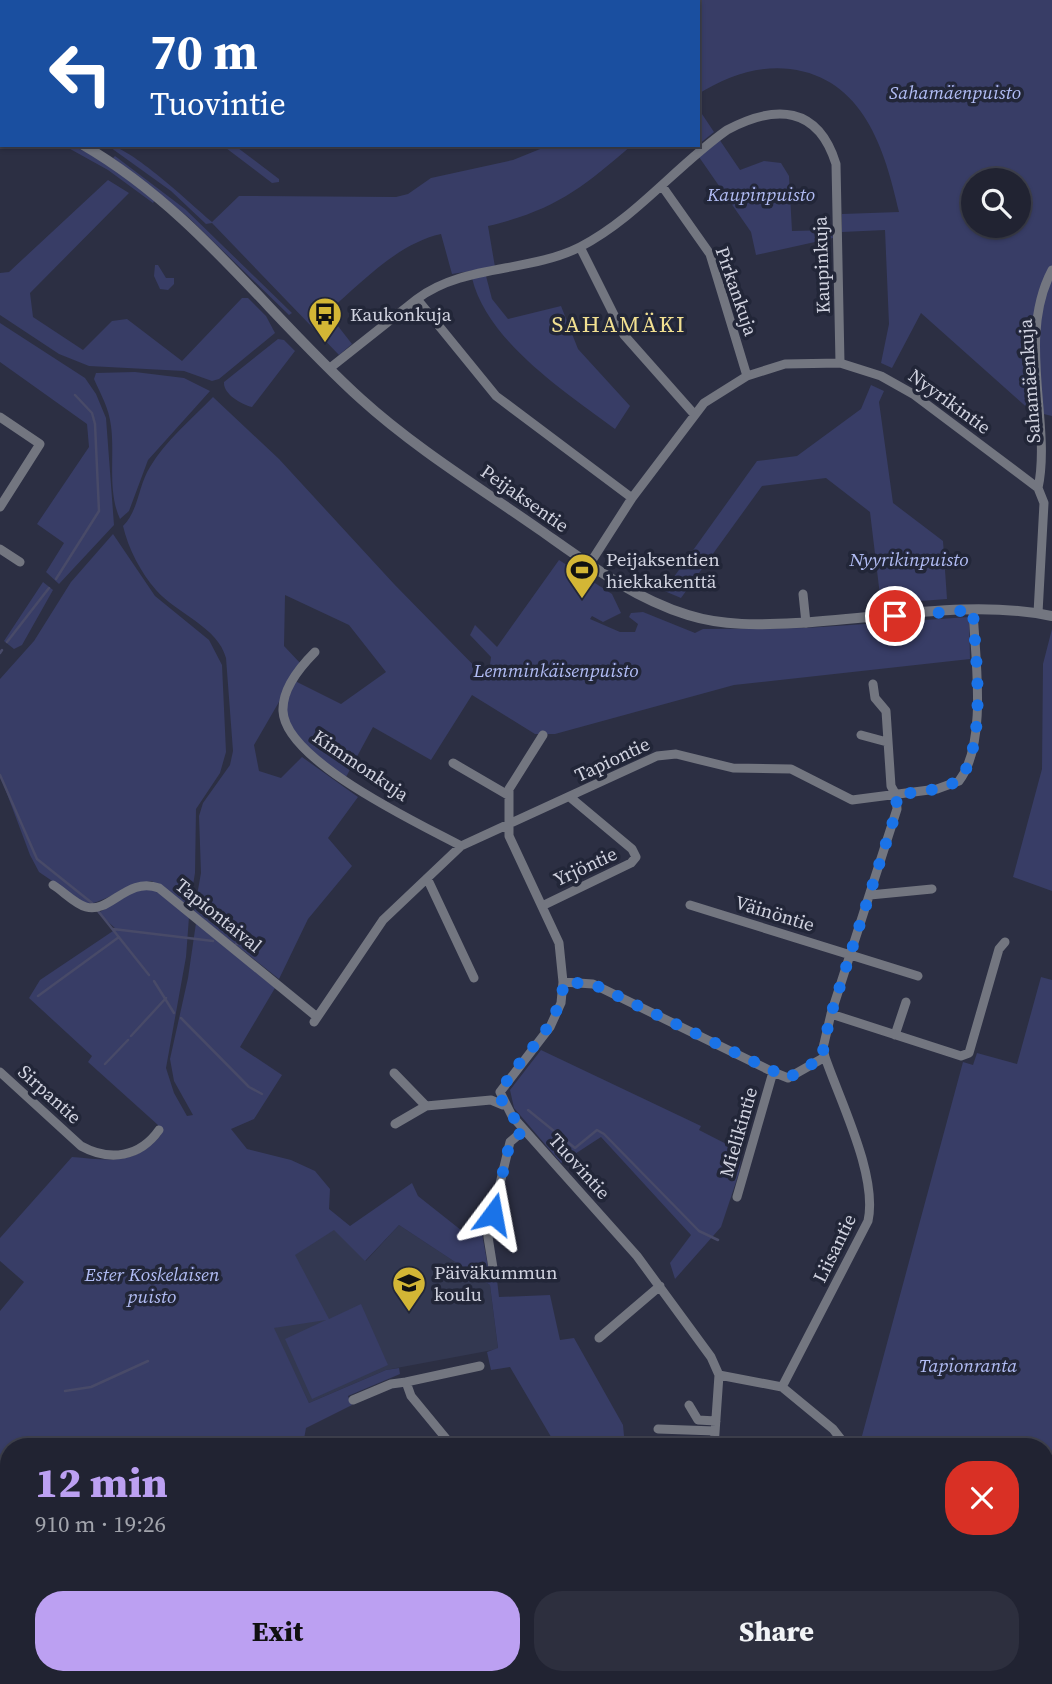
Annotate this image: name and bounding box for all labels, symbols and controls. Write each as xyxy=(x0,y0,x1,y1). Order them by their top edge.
text: 70 m xyxy=(150,18,258,85)
icon: left xyxy=(35,28,126,119)
park label: Sahamäenpuisto xyxy=(889,79,1021,105)
text: Tuovintie xyxy=(150,82,286,126)
map controls xyxy=(961,168,1031,238)
button: search xyxy=(961,168,1031,238)
park label: Kaupinpuisto xyxy=(706,181,815,207)
street label: Kaupinkuja xyxy=(806,215,836,314)
street label: Pirkankuja xyxy=(710,243,764,339)
bus stop icon: Kaukonkuja xyxy=(306,295,344,344)
place label: Kaukonkuja xyxy=(350,301,452,327)
district label: SAHAMÄKI xyxy=(551,308,687,340)
street label: Sahamäenkuja xyxy=(1012,318,1046,444)
street label: Nyyrikintie xyxy=(904,362,996,440)
street label: Peijaksentie xyxy=(476,458,574,538)
place label: Peijaksentien hiekkakenttä xyxy=(606,546,720,594)
park label: Nyyrikinpuisto xyxy=(848,546,969,572)
sports icon: Peijaksentien hiekkakenttä xyxy=(563,551,601,600)
pin xyxy=(865,586,925,646)
icon: arrive xyxy=(876,597,914,635)
park label: Lemminkäisenpuisto xyxy=(473,657,638,683)
street label: Kimmonkuja xyxy=(308,723,414,807)
street label: Tapiontie xyxy=(570,730,654,788)
street label: Yrjöntie xyxy=(549,840,621,892)
street label: Tapiontaival xyxy=(170,872,268,958)
street label: Väinöntie xyxy=(732,889,818,937)
street label: Sirpantie xyxy=(13,1059,87,1129)
street label: Mielikintie xyxy=(713,1084,763,1180)
street label: Tuovintie xyxy=(543,1127,617,1205)
position arrow xyxy=(456,1177,530,1251)
street label: Liisantie xyxy=(806,1209,862,1287)
place label: Päiväkummun koulu xyxy=(434,1259,557,1307)
park label: Ester Koskelaisen puisto xyxy=(84,1261,220,1309)
school or university icon: Päiväkummun koulu xyxy=(390,1264,428,1313)
park label: Tapionranta xyxy=(919,1352,1017,1378)
text: 12 min xyxy=(35,1453,168,1511)
button: close xyxy=(945,1461,1019,1535)
text: 910 m · 19:26 xyxy=(35,1508,166,1540)
button: Exit xyxy=(35,1591,520,1671)
button: Share xyxy=(534,1591,1019,1671)

